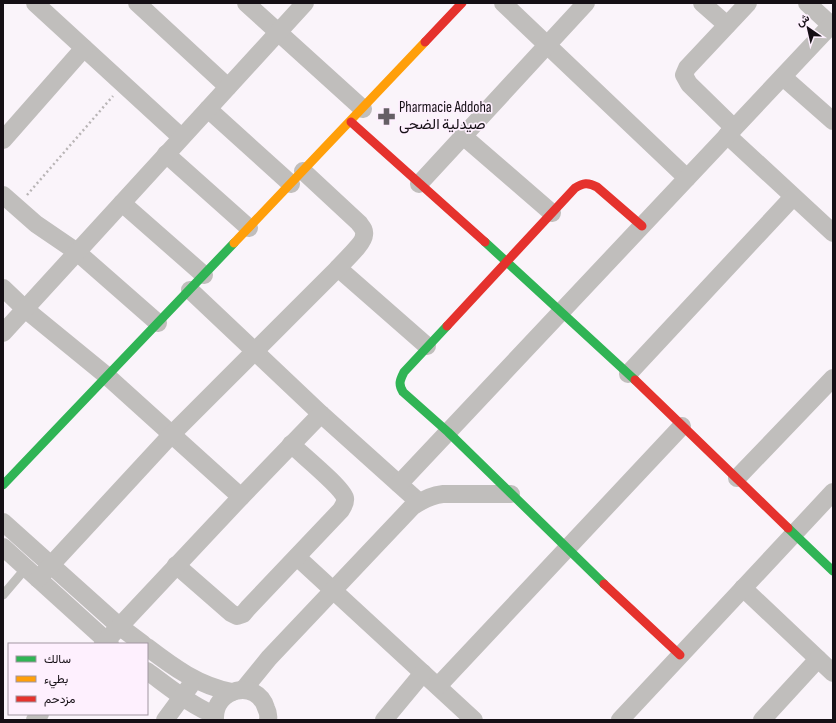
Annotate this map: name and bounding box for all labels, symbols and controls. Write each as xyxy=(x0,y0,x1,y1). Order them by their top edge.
north arrow xyxy=(788,8,828,48)
text: ش xyxy=(794,11,812,29)
place label: Pharmacie Addoha صيدلية الضحى xyxy=(399,98,492,134)
pharmacy icon: Pharmacie Addoha صيدلية الضحى xyxy=(376,106,396,126)
legend xyxy=(8,643,148,715)
text: سالك xyxy=(44,652,71,667)
text: بطيء xyxy=(44,672,68,689)
text: مزدحم xyxy=(44,692,75,707)

